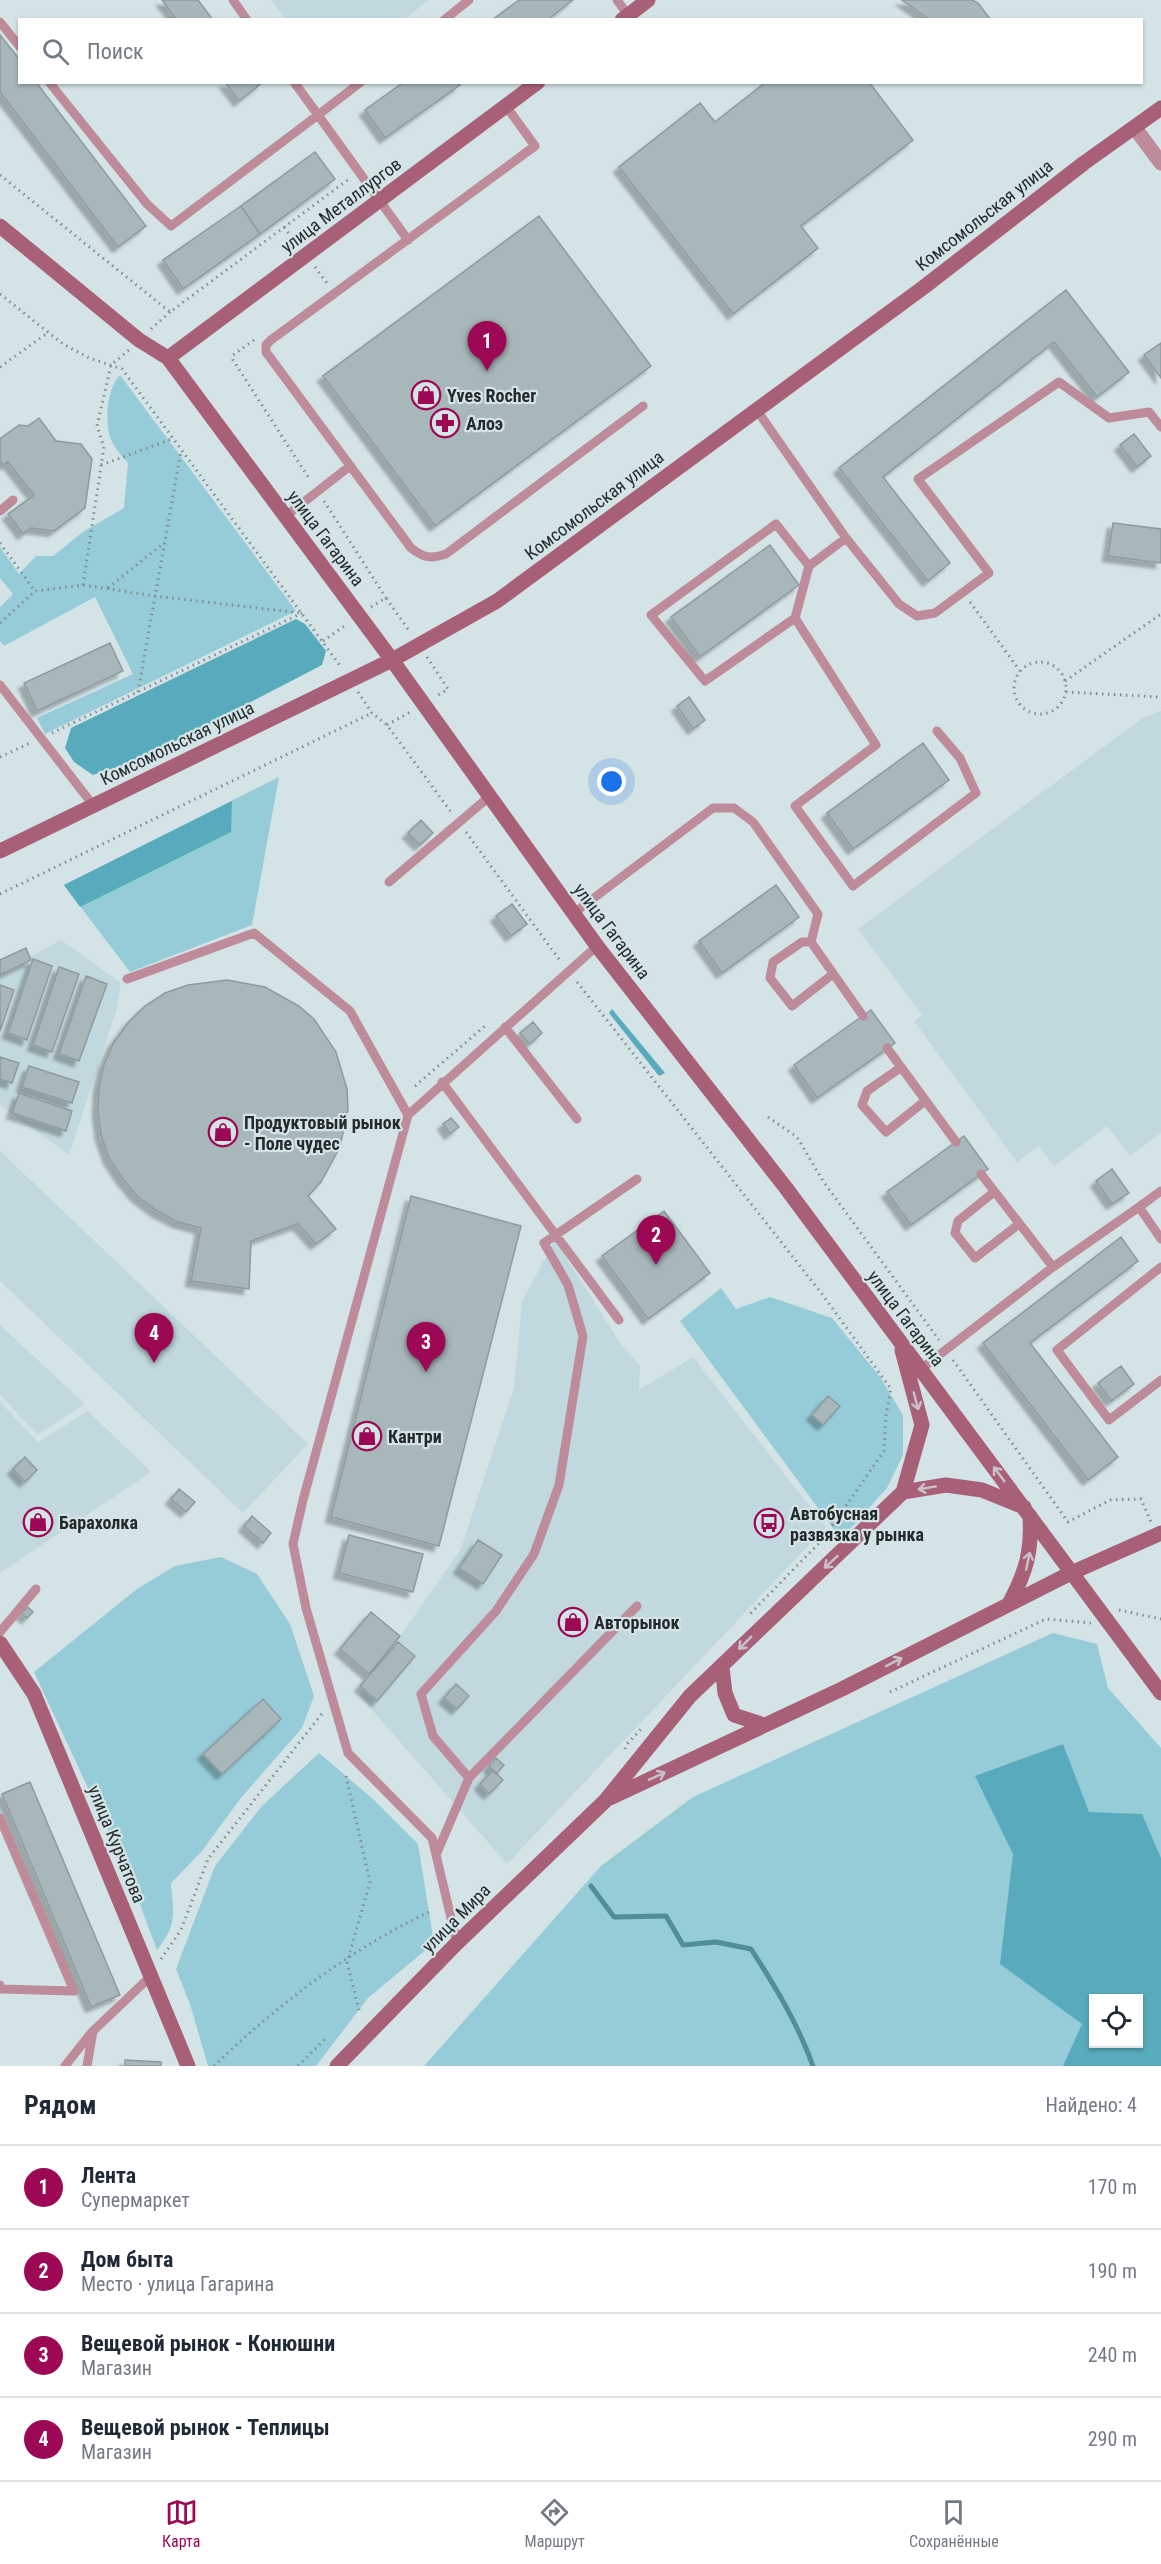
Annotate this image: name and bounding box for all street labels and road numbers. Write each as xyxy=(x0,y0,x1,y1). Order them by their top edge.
street label: улица Металлургов xyxy=(277,153,405,257)
street label: Комсомольская улица xyxy=(911,155,1057,275)
street label: Комсомольская улица xyxy=(521,446,667,564)
street label: улица Гагарина xyxy=(283,486,369,590)
street label: Комсомольская улица xyxy=(97,697,257,789)
street label: улица Гагарина xyxy=(569,879,655,983)
street label: улица Гагарина xyxy=(863,1266,949,1370)
street label: улица Курчатова xyxy=(84,1782,150,1906)
street label: улица Мира xyxy=(417,1879,495,1957)

